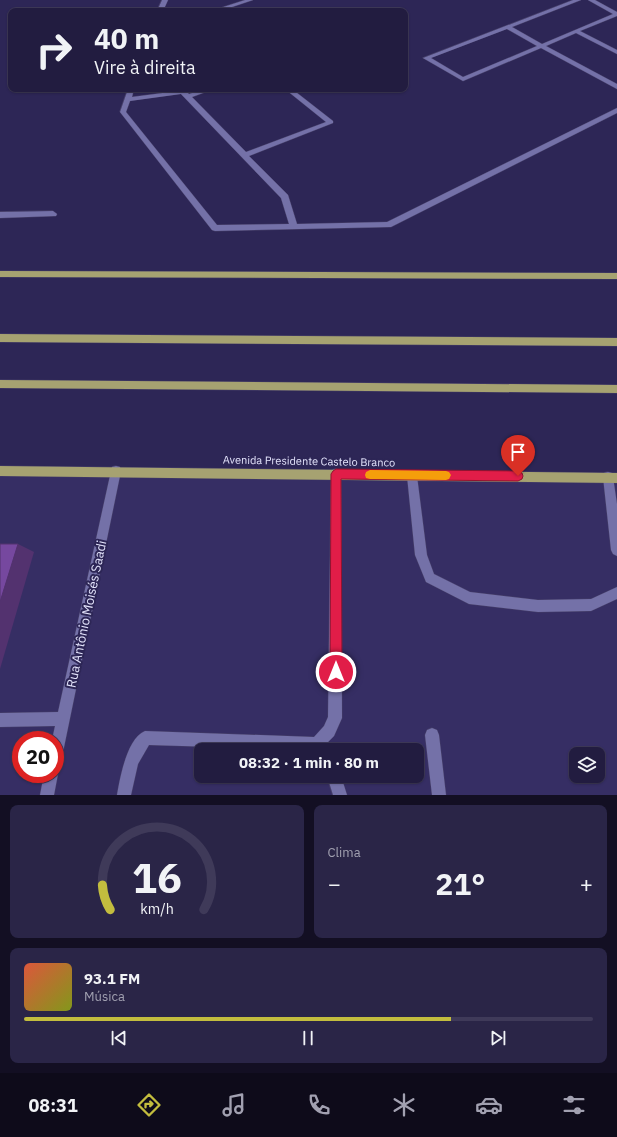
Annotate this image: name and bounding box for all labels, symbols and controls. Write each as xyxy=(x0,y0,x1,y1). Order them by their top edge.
text: 40 m xyxy=(94,20,159,57)
icon: right xyxy=(28,24,80,76)
text: Vire à direita xyxy=(94,56,196,79)
pin xyxy=(501,435,535,476)
icon: arrive xyxy=(507,441,529,463)
street label: Avenida Presidente Castelo Branco xyxy=(223,452,395,470)
street label: Rua Antônio Moisés Saadi xyxy=(63,539,110,689)
position arrow xyxy=(315,651,357,693)
speed limit sign: 20 xyxy=(12,731,64,783)
map controls xyxy=(569,747,605,783)
button: layers xyxy=(569,747,605,783)
text: 08:32 · 1 min · 80 m xyxy=(239,753,379,772)
text: Clima xyxy=(328,844,361,861)
text: 16 xyxy=(132,849,182,903)
text: 21° xyxy=(435,864,485,903)
text: − xyxy=(328,869,341,898)
text: + xyxy=(580,869,593,898)
text: km/h xyxy=(140,898,174,917)
text: 93.1 FM xyxy=(84,969,140,988)
text: Música xyxy=(84,988,125,1005)
icon: previous xyxy=(108,1027,130,1049)
icon: pause xyxy=(297,1027,319,1049)
icon: next xyxy=(487,1027,509,1049)
icon: directions xyxy=(135,1091,163,1119)
icon: music xyxy=(220,1091,248,1119)
icon: phone xyxy=(305,1091,333,1119)
icon: climate xyxy=(390,1091,418,1119)
icon: car xyxy=(475,1091,503,1119)
icon: filters xyxy=(560,1091,588,1119)
text: 08:31 xyxy=(29,1094,78,1117)

